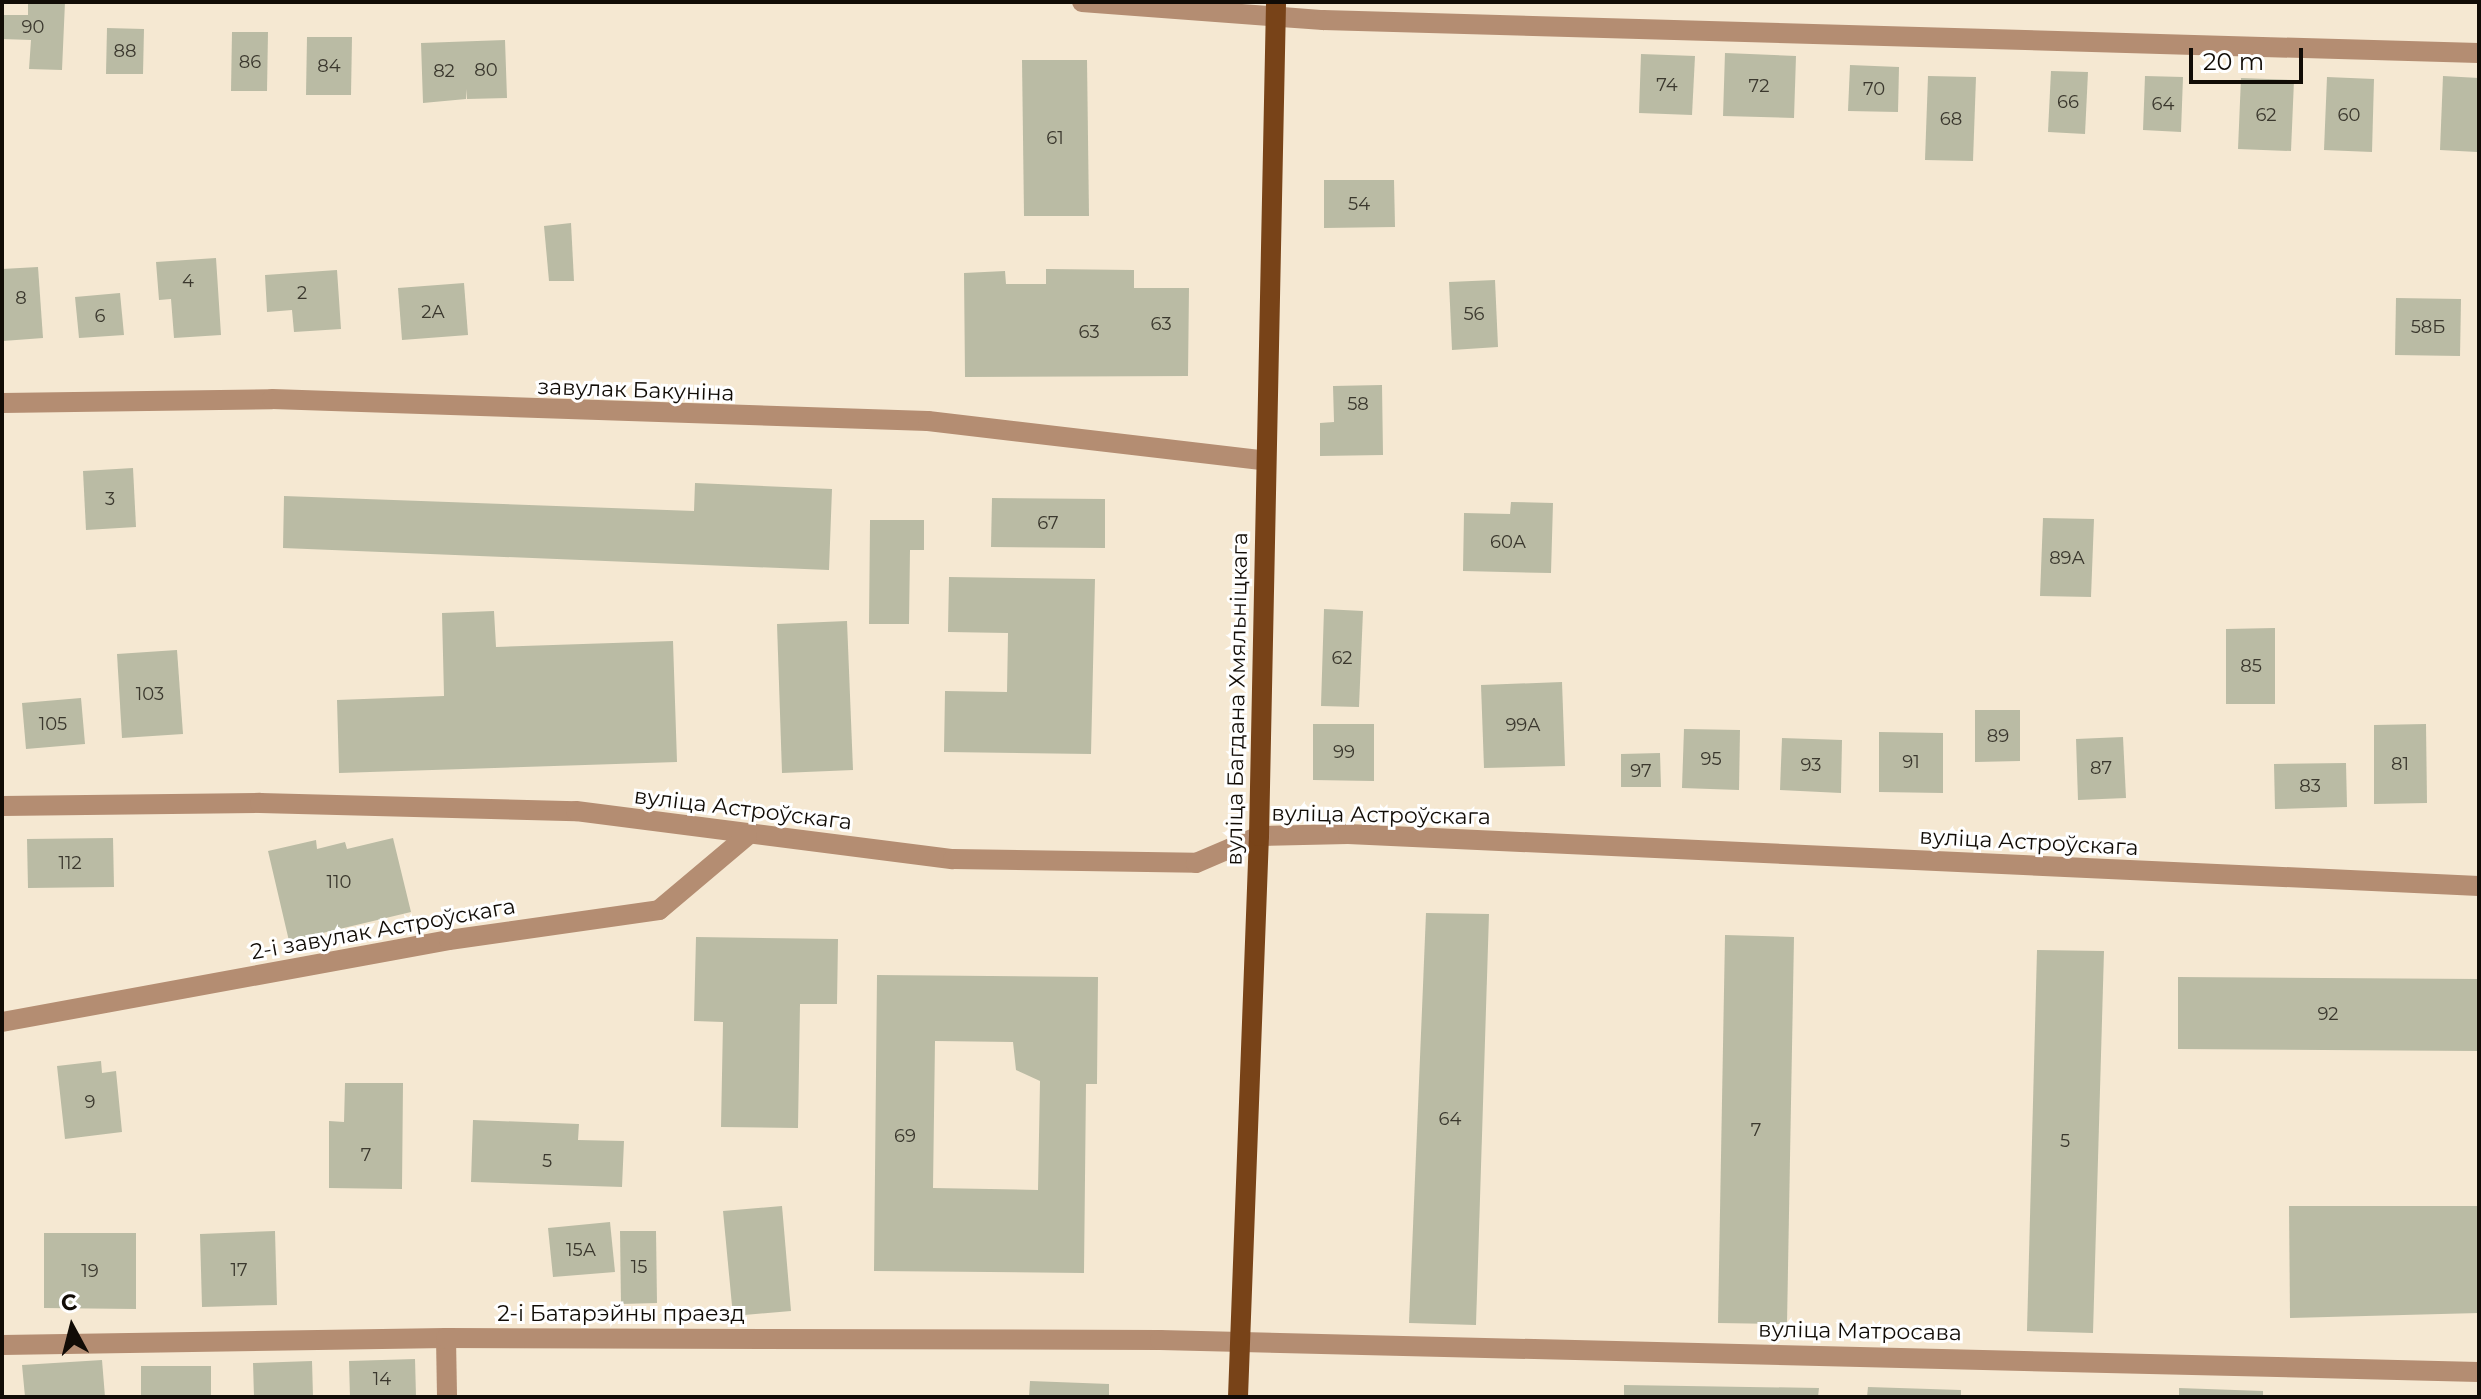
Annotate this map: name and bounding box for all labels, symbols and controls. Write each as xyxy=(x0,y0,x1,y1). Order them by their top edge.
house number: 90 xyxy=(22,16,44,38)
scale bar xyxy=(2193,32,2307,82)
house number: 88 xyxy=(114,40,136,62)
text: 20 m xyxy=(2203,47,2264,76)
house number: 86 xyxy=(239,51,261,73)
house number: 84 xyxy=(317,55,341,77)
house number: 80 xyxy=(474,59,498,81)
house number: 82 xyxy=(433,60,455,82)
house number: 74 xyxy=(1656,74,1678,96)
house number: 72 xyxy=(1749,75,1769,97)
house number: 70 xyxy=(1863,78,1885,100)
house number: 66 xyxy=(2057,91,2079,113)
house number: 64 xyxy=(2152,93,2174,115)
house number: 62 xyxy=(2255,104,2277,126)
house number: 60 xyxy=(2338,104,2360,126)
house number: 68 xyxy=(1940,108,1962,130)
house number: 61 xyxy=(1046,127,1064,149)
house number: 54 xyxy=(1348,193,1370,215)
house number: 4 xyxy=(182,270,194,292)
house number: 2 xyxy=(297,282,307,304)
house number: 8 xyxy=(15,287,27,309)
house number: 2А xyxy=(421,301,445,323)
house number: 56 xyxy=(1463,303,1485,325)
house number: 6 xyxy=(95,305,105,327)
house number: 63 xyxy=(1150,313,1172,335)
house number: 58Б xyxy=(2411,316,2445,338)
house number: 63 xyxy=(1078,321,1100,343)
street label: завулак Бакуніна xyxy=(537,373,735,407)
house number: 58 xyxy=(1347,393,1369,415)
house number: 3 xyxy=(105,488,115,510)
house number: 67 xyxy=(1037,512,1059,534)
house number: 60А xyxy=(1490,531,1526,553)
street label: вуліца Багдана Хмяльніцкага xyxy=(1221,532,1253,866)
house number: 89А xyxy=(2049,547,2085,569)
house number: 62 xyxy=(1331,647,1353,669)
house number: 85 xyxy=(2240,655,2262,677)
house number: 103 xyxy=(136,683,164,705)
house number: 105 xyxy=(39,713,67,735)
house number: 99А xyxy=(1505,714,1541,736)
house number: 89 xyxy=(1987,725,2009,747)
house number: 99 xyxy=(1333,741,1355,763)
house number: 95 xyxy=(1700,748,1722,770)
house number: 91 xyxy=(1902,751,1920,773)
house number: 81 xyxy=(2391,753,2409,775)
house number: 93 xyxy=(1801,754,1821,776)
house number: 87 xyxy=(2090,757,2112,779)
house number: 97 xyxy=(1630,760,1652,782)
house number: 83 xyxy=(2299,775,2321,797)
street label: вуліца Астроўскага xyxy=(633,783,853,835)
street label: вуліца Астроўскага xyxy=(1271,800,1491,830)
street label: вуліца Астроўскага xyxy=(1919,823,2139,861)
house number: 112 xyxy=(58,852,82,874)
house number: 110 xyxy=(327,871,351,893)
street label: 2-і завулак Астроўскага xyxy=(249,893,517,965)
house number: 92 xyxy=(2317,1003,2339,1025)
house number: 9 xyxy=(85,1091,95,1113)
house number: 64 xyxy=(1439,1108,1461,1130)
house number: 7 xyxy=(1751,1119,1761,1141)
house number: 69 xyxy=(894,1125,916,1147)
house number: 5 xyxy=(2060,1130,2070,1152)
house number: 7 xyxy=(361,1144,371,1166)
house number: 5 xyxy=(542,1150,552,1172)
house number: 15А xyxy=(566,1239,596,1261)
house number: 15 xyxy=(631,1256,647,1278)
house number: 17 xyxy=(230,1259,248,1281)
house number: 19 xyxy=(81,1260,99,1282)
north arrow xyxy=(32,1287,112,1367)
text: С xyxy=(59,1288,79,1317)
street label: 2-і Батарэйны праезд xyxy=(497,1301,745,1327)
street label: вуліца Матросава xyxy=(1758,1316,1962,1346)
house number: 14 xyxy=(373,1368,391,1390)

